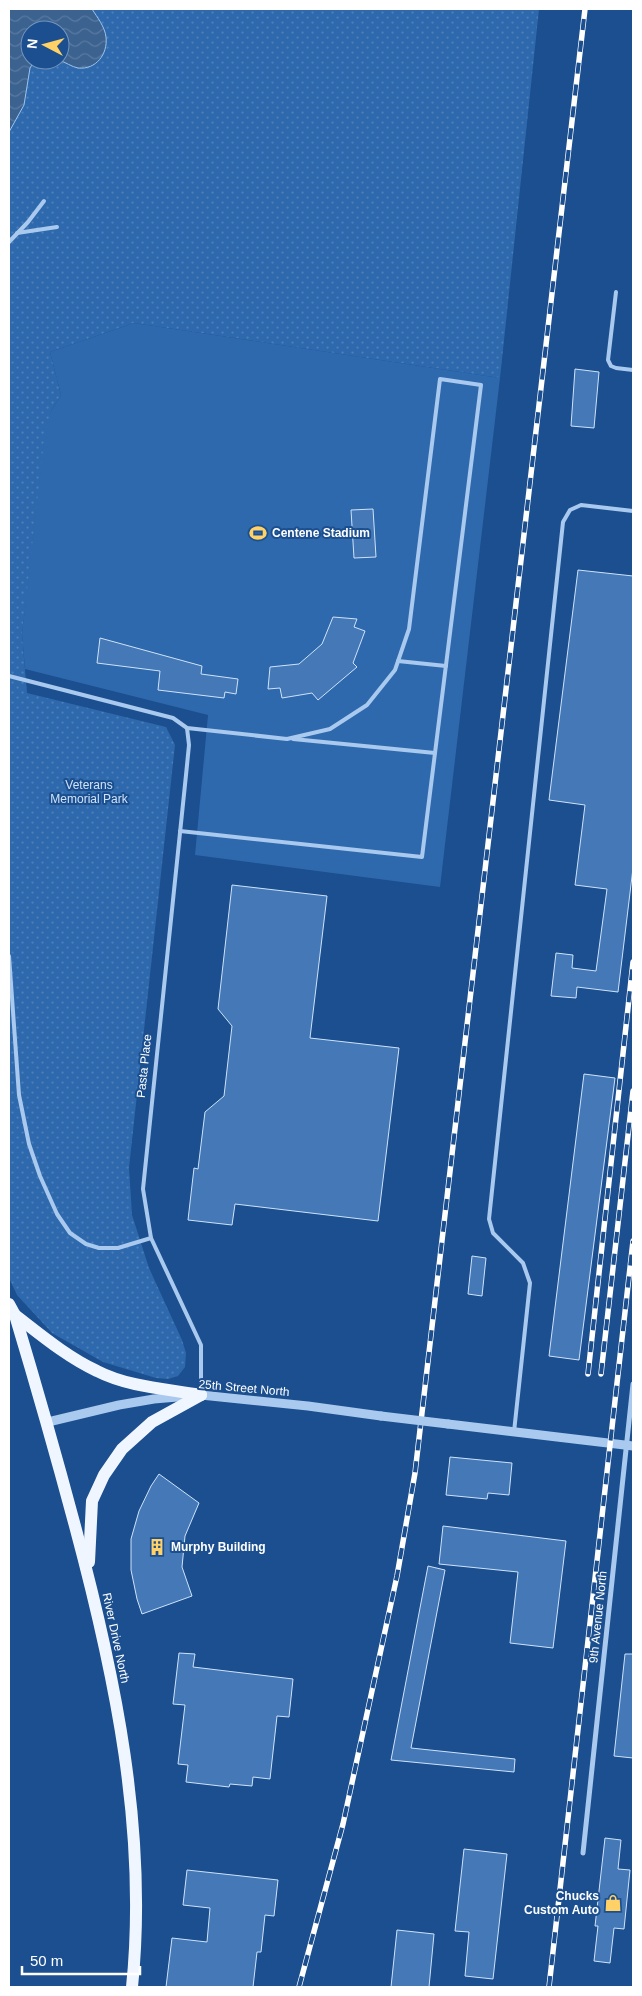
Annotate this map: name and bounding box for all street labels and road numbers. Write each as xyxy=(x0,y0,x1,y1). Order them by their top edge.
street label: Pasta Place xyxy=(134,1033,154,1099)
street label: 25th Street North xyxy=(198,1377,290,1399)
street label: 9th Avenue North xyxy=(586,1570,610,1664)
street label: River Drive North xyxy=(100,1592,132,1684)

